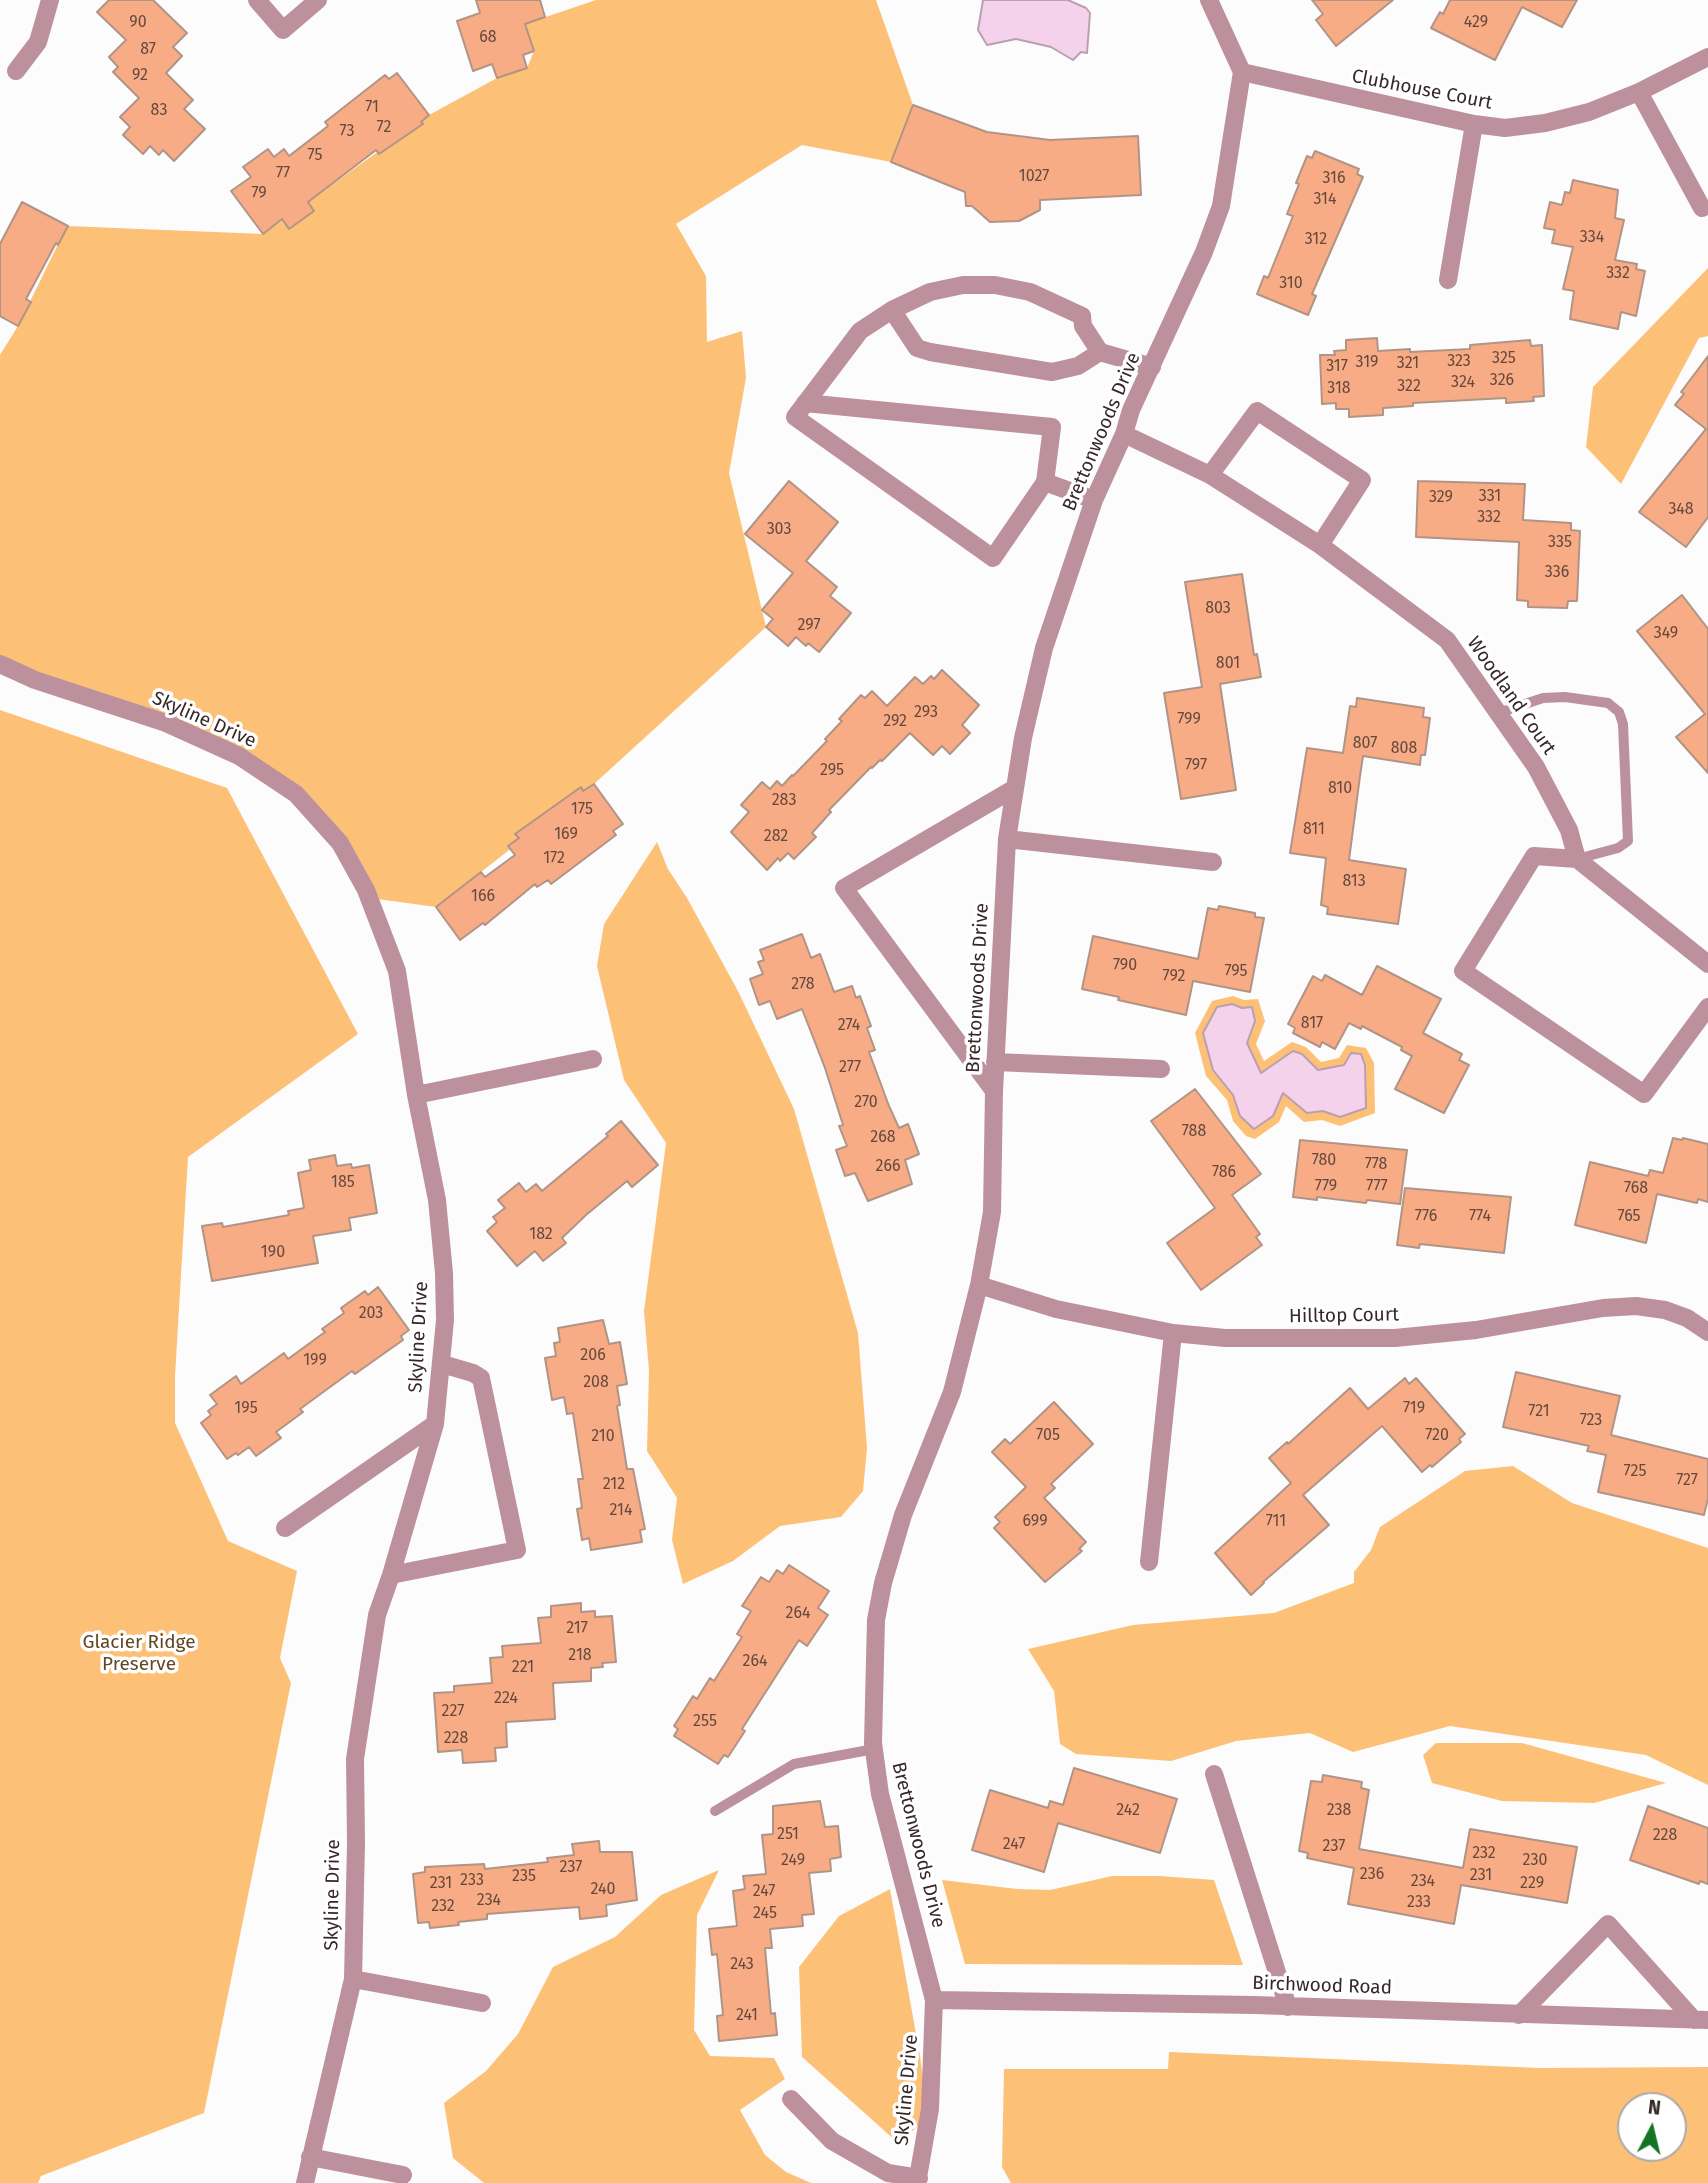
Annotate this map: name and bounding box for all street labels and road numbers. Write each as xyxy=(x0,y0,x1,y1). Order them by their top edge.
street label: Clubhouse Court xyxy=(1350,65,1494,115)
street label: Brettonwoods Drive xyxy=(1058,349,1146,515)
street label: Woodland Court xyxy=(1462,633,1560,759)
street label: Skyline Drive xyxy=(148,687,260,753)
street label: Brettonwoods Drive xyxy=(962,903,994,1073)
street label: Skyline Drive xyxy=(405,1281,433,1393)
street label: Hilltop Court xyxy=(1289,1304,1399,1328)
street label: Brettonwoods Drive xyxy=(886,1760,950,1930)
street label: Skyline Drive xyxy=(321,1839,345,1951)
street label: Birchwood Road xyxy=(1252,1972,1392,2000)
street label: Skyline Drive xyxy=(891,2034,923,2146)

